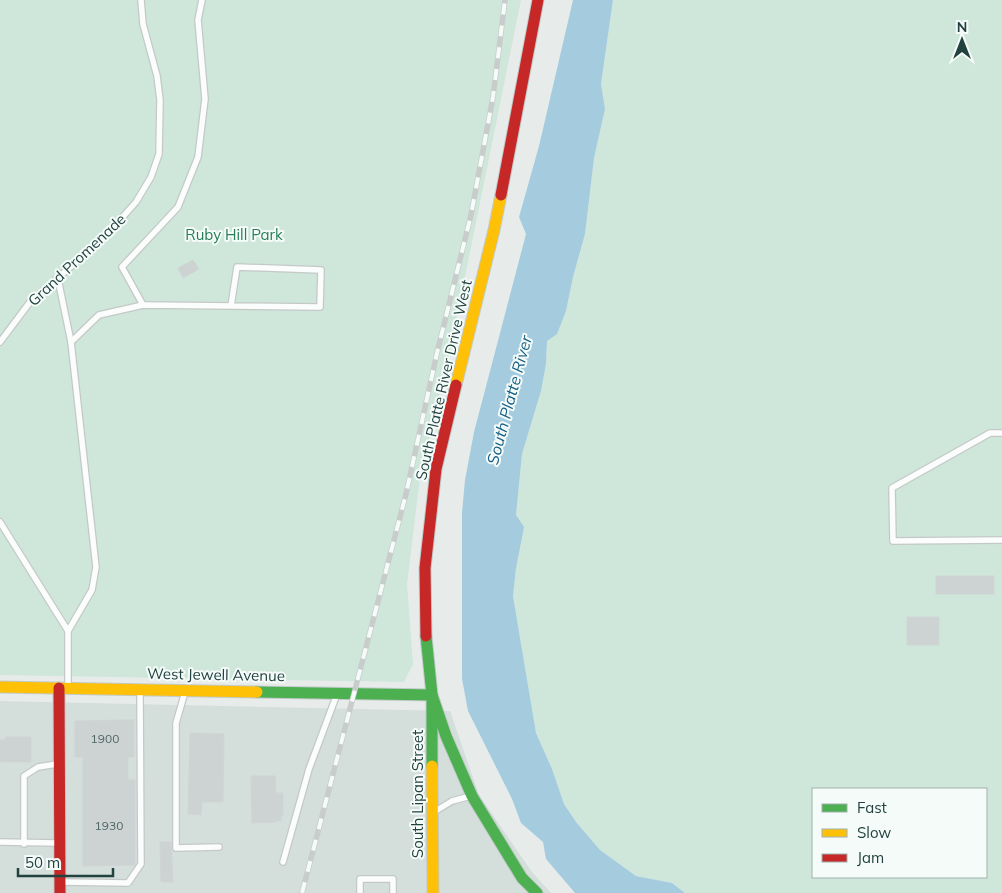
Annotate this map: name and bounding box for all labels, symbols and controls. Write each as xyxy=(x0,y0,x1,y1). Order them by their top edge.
north arrow xyxy=(937,15,987,65)
text: N xyxy=(957,18,967,36)
street label: Grand Promenade xyxy=(24,209,130,310)
park label: Ruby Hill Park xyxy=(185,225,283,244)
street label: South Platte River Drive West xyxy=(411,278,476,482)
water label: South Platte River xyxy=(482,332,536,467)
street label: West Jewell Avenue xyxy=(147,664,285,685)
street label: South Lipan Street xyxy=(408,730,427,858)
house number: 1900 xyxy=(91,731,119,746)
legend xyxy=(812,788,987,878)
text: Fast xyxy=(857,798,887,817)
house number: 1930 xyxy=(95,818,123,833)
text: Slow xyxy=(857,823,891,842)
scale bar xyxy=(18,846,112,878)
text: Jam xyxy=(857,848,884,867)
text: 50 m xyxy=(25,853,60,872)

